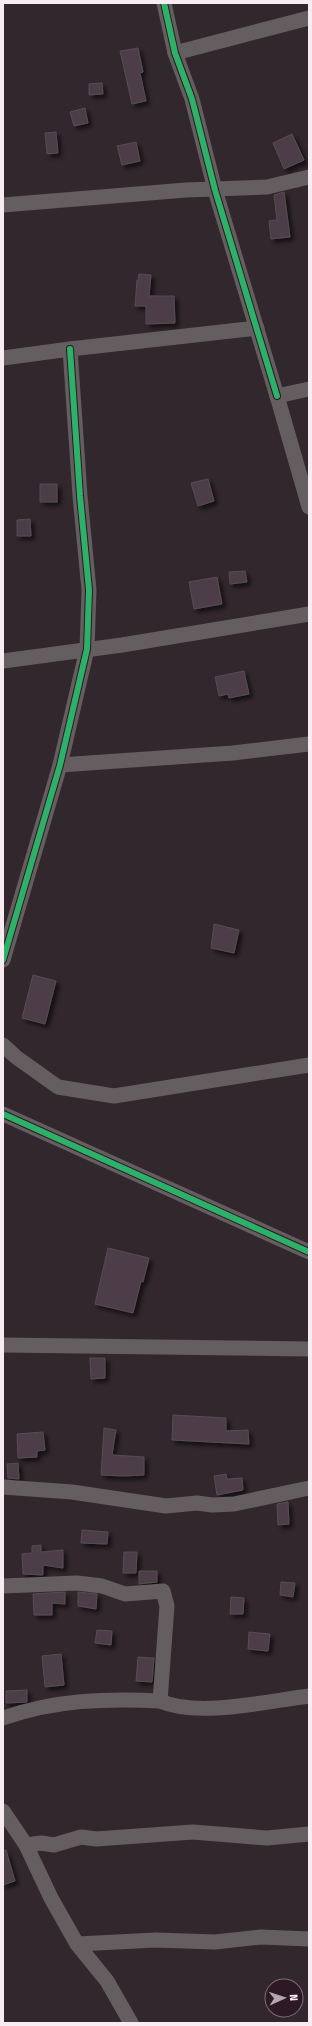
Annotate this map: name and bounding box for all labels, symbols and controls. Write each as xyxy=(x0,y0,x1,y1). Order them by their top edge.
north arrow xyxy=(264,1978,304,2018)
text: N xyxy=(287,1994,300,2001)

